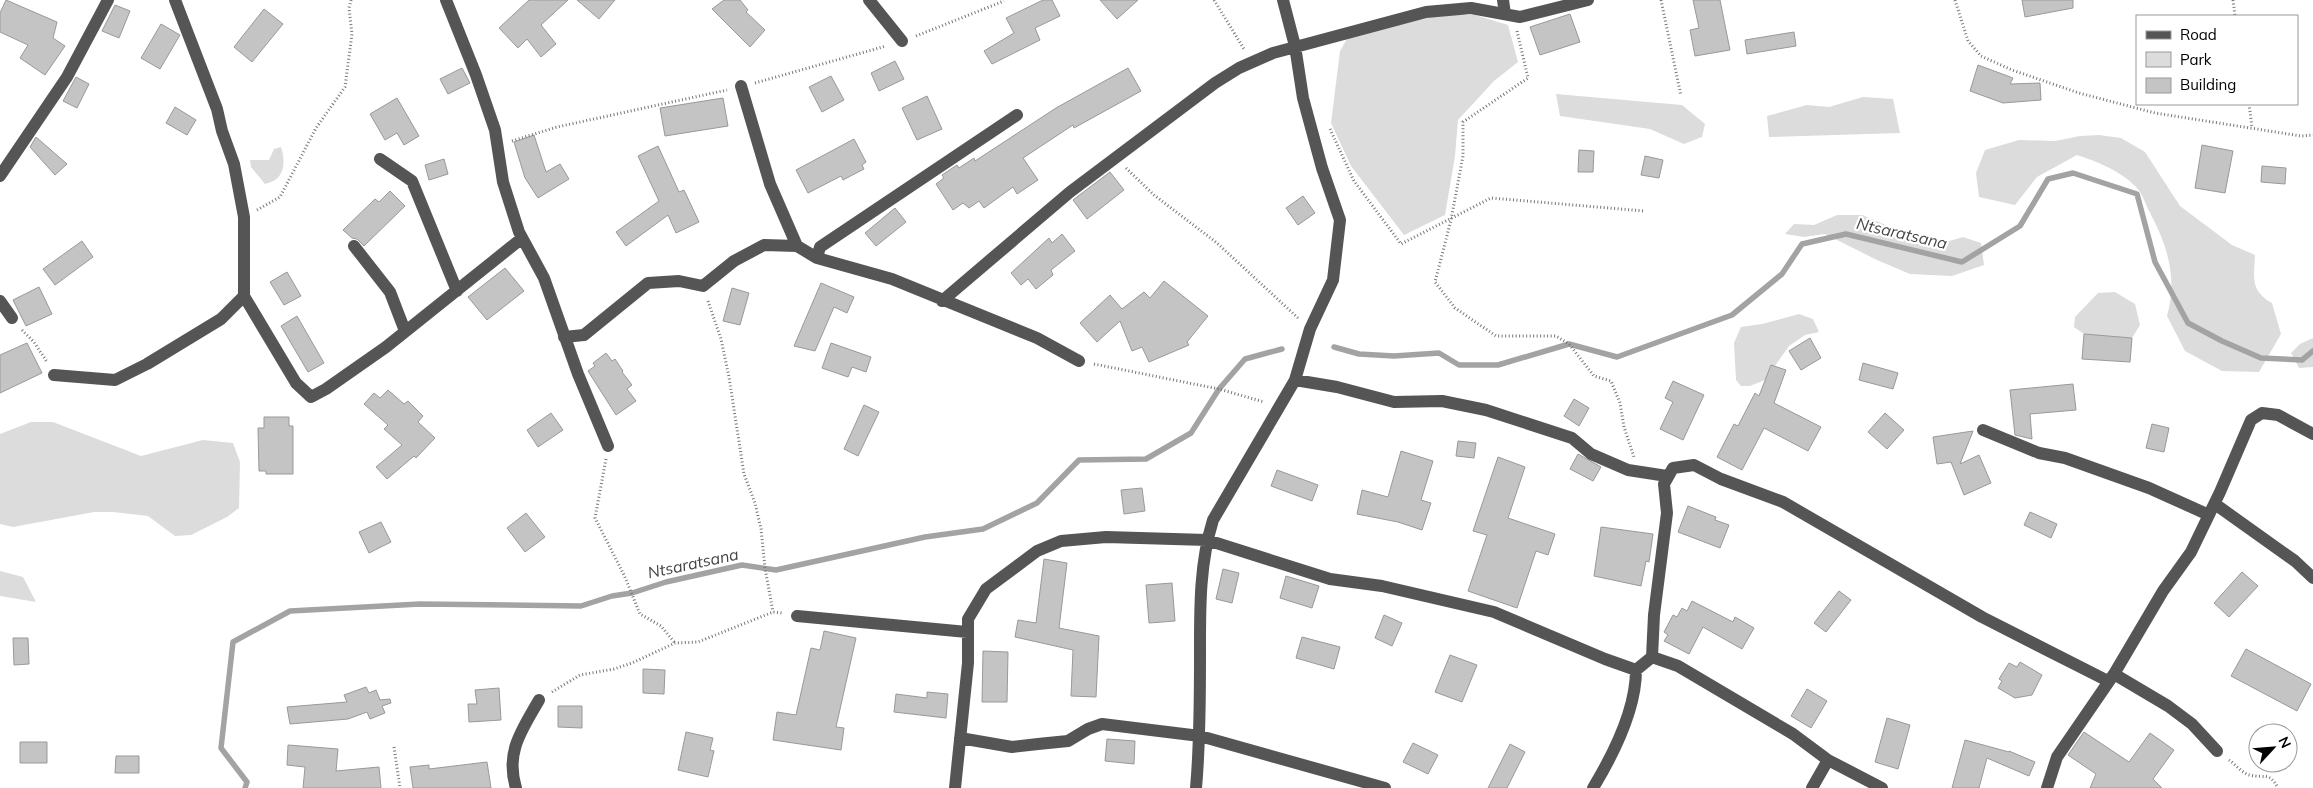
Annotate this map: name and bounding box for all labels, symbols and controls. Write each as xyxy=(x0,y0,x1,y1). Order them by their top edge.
legend xyxy=(2136,15,2298,105)
text: Road xyxy=(2180,25,2217,44)
text: Park xyxy=(2180,50,2212,69)
text: Building xyxy=(2180,75,2236,94)
water label: Ntsaratsana xyxy=(1855,213,1950,253)
water label: Ntsaratsana xyxy=(646,544,741,582)
north arrow xyxy=(2248,723,2298,773)
text: N xyxy=(2274,734,2295,751)

